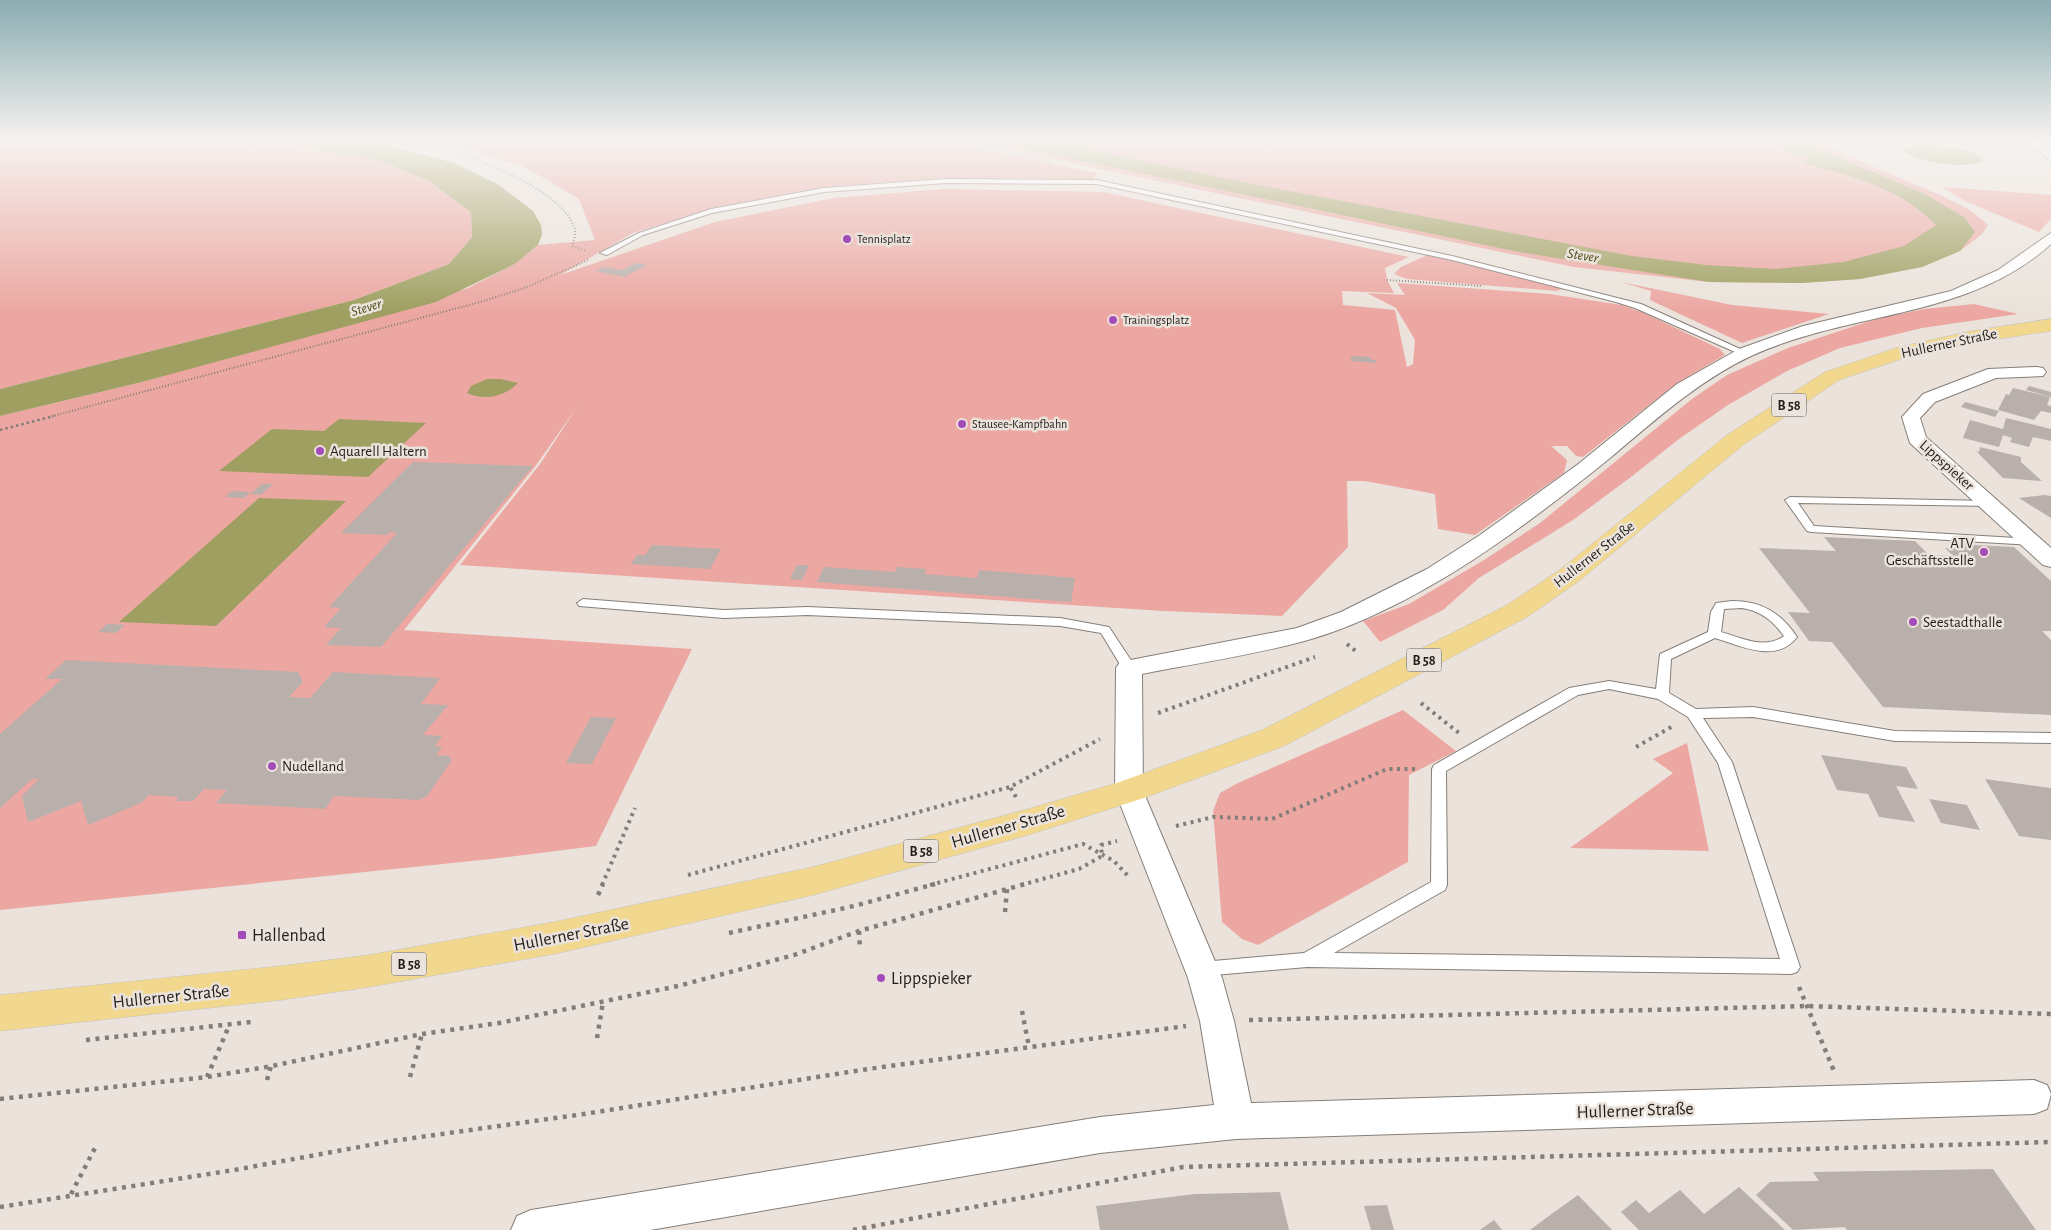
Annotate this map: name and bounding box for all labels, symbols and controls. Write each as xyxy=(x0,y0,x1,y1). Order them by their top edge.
marker: Tennisplatz xyxy=(841,233,853,245)
place label: Tennisplatz xyxy=(857,233,911,245)
water label: Stever xyxy=(1566,247,1600,265)
water label: Stever xyxy=(349,297,384,319)
marker: Trainingsplatz xyxy=(1107,314,1119,326)
place label: Trainingsplatz xyxy=(1123,314,1189,326)
street label: Hullerner Straße xyxy=(1900,326,1998,361)
road number: B 58 xyxy=(1772,394,1806,416)
marker: Stausee-Kampfbahn xyxy=(956,418,968,430)
place label: Stausee-Kampfbahn xyxy=(972,418,1067,430)
street label: Lippspieker xyxy=(1917,437,1977,494)
place label: Aquarell Haltern xyxy=(330,444,427,459)
marker: Aquarell Haltern xyxy=(314,445,326,457)
street label: Hullerner Straße xyxy=(1551,518,1637,590)
place label: ATV Geschäftsstelle xyxy=(1886,536,1975,568)
marker: ATV Geschäftsstelle xyxy=(1978,546,1990,558)
place label: Seestadthalle xyxy=(1923,615,2003,630)
marker: Seestadthalle xyxy=(1907,616,1919,628)
road number: B 58 xyxy=(1406,648,1442,672)
place label: Nudelland xyxy=(282,759,344,774)
marker: Nudelland xyxy=(266,760,278,772)
street label: Hullerner Straße xyxy=(949,802,1067,852)
road number: B 58 xyxy=(904,839,938,862)
street label: Hullerner Straße xyxy=(512,915,630,955)
place label: Hallenbad xyxy=(252,927,326,945)
marker: Hallenbad xyxy=(236,929,248,941)
road number: B 58 xyxy=(392,952,426,976)
place label: Lippspieker xyxy=(891,970,972,988)
marker: Lippspieker xyxy=(875,972,887,984)
street label: Hullerner Straße xyxy=(112,982,230,1012)
street label: Hullerner Straße xyxy=(1576,1100,1694,1122)

